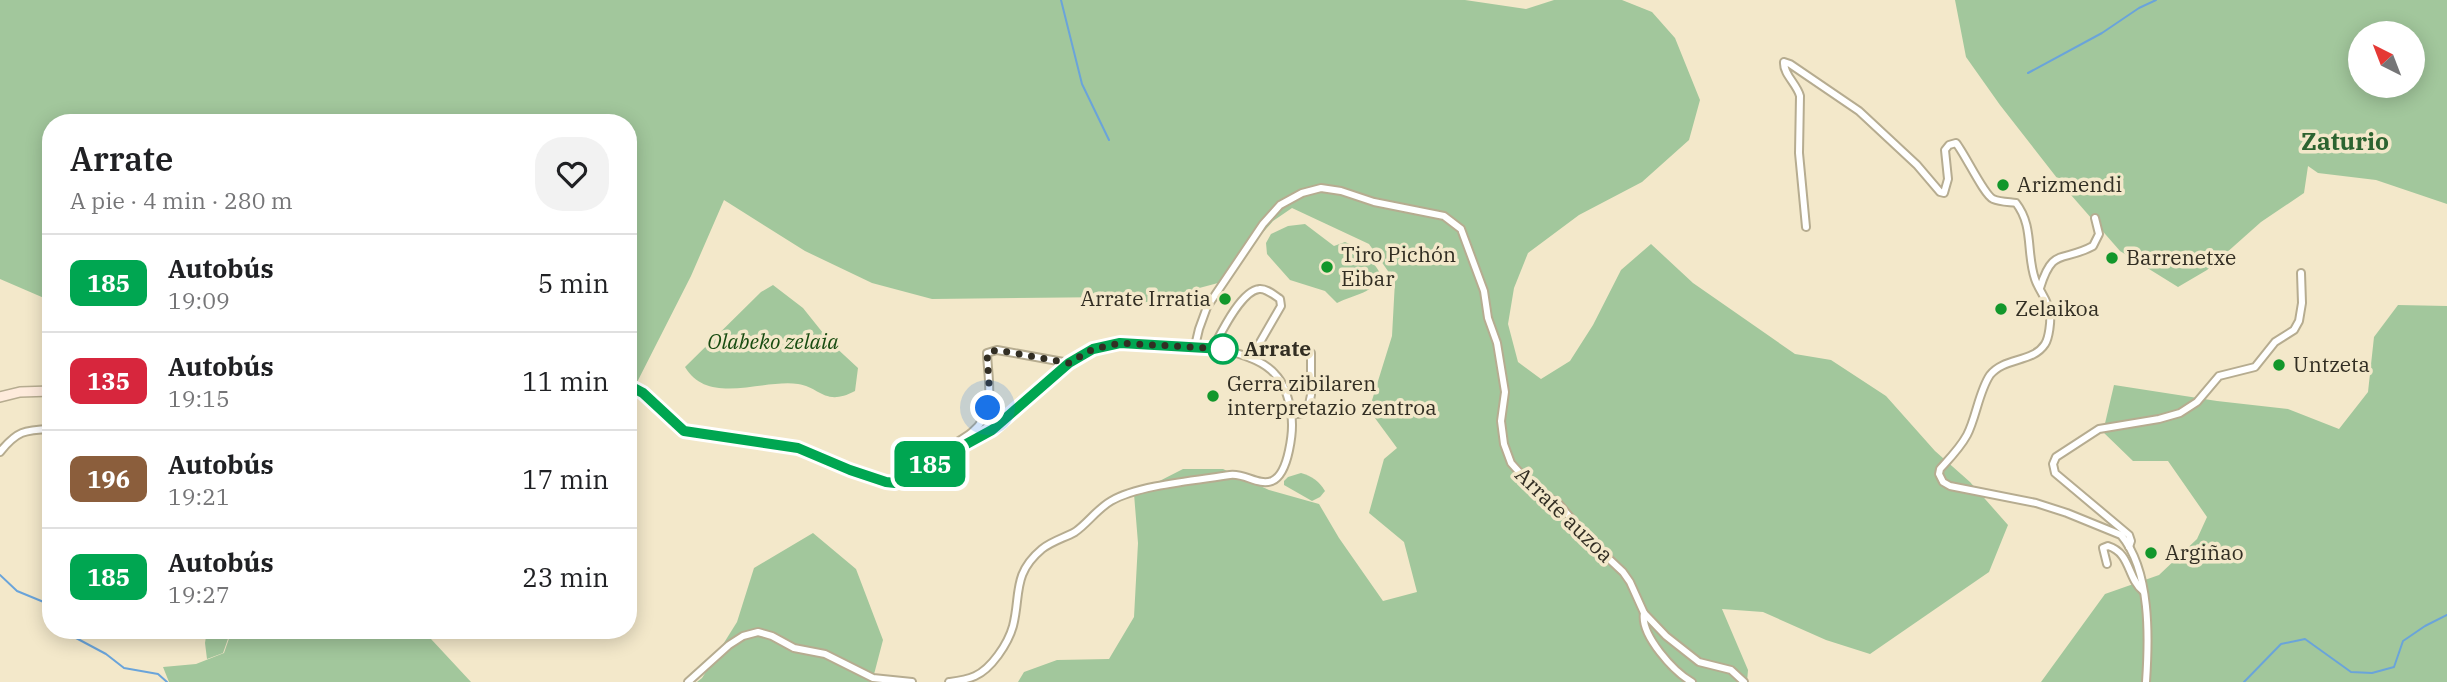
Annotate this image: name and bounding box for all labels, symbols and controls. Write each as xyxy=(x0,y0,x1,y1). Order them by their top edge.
north arrow xyxy=(2348,21,2426,98)
map controls xyxy=(2348,21,2425,98)
district label: Zaturio xyxy=(2301,125,2389,157)
text: Arrate xyxy=(70,137,173,180)
button: heart xyxy=(535,137,609,211)
place label: Arizmendi xyxy=(2017,170,2122,198)
marker: Arizmendi xyxy=(1995,177,2011,193)
text: A pie · 4 min · 280 m xyxy=(70,185,293,215)
place label: Tiro Pichón Eibar xyxy=(1341,240,1456,292)
place label: Barrenetxe xyxy=(2126,243,2236,271)
marker: Barrenetxe xyxy=(2104,250,2120,266)
text: Autobús xyxy=(168,251,274,285)
marker: Tiro Pichón Eibar xyxy=(1319,259,1335,275)
text: 5 min xyxy=(538,266,609,300)
text: 185 xyxy=(87,267,130,299)
place label: Arrate Irratia xyxy=(1081,284,1211,312)
text: 19:09 xyxy=(168,285,230,315)
marker: Arrate Irratia xyxy=(1217,291,1233,307)
place label: Zelaikoa xyxy=(2015,294,2099,322)
marker: Zelaikoa xyxy=(1993,301,2009,317)
park label: Olabeko zelaia xyxy=(707,327,839,355)
marker: Arrate xyxy=(1208,334,1238,364)
place label: Arrate xyxy=(1244,334,1311,362)
text: Autobús xyxy=(168,349,274,383)
place label: Untzeta xyxy=(2293,350,2370,378)
marker: Untzeta xyxy=(2271,357,2287,373)
text: 11 min xyxy=(522,364,609,398)
text: 135 xyxy=(87,365,130,397)
place label: Gerra zibilaren interpretazio zentroa xyxy=(1227,369,1437,421)
text: 19:15 xyxy=(168,383,230,413)
marker: Gerra zibilaren interpretazio zentroa xyxy=(1205,388,1221,404)
your location xyxy=(970,390,1005,425)
line badge: 185 xyxy=(890,441,970,487)
text: Autobús xyxy=(168,447,274,481)
text: 185 xyxy=(908,448,952,480)
street label: Arrate auzoa xyxy=(1510,460,1620,568)
text: 17 min xyxy=(522,462,609,496)
text: 196 xyxy=(87,463,130,495)
text: 19:21 xyxy=(168,481,230,511)
place label: Argiñao xyxy=(2165,538,2243,566)
text: Autobús xyxy=(168,545,274,579)
marker: Argiñao xyxy=(2143,545,2159,561)
text: 23 min xyxy=(522,560,609,594)
text: 185 xyxy=(87,561,130,593)
text: 19:27 xyxy=(168,579,230,609)

